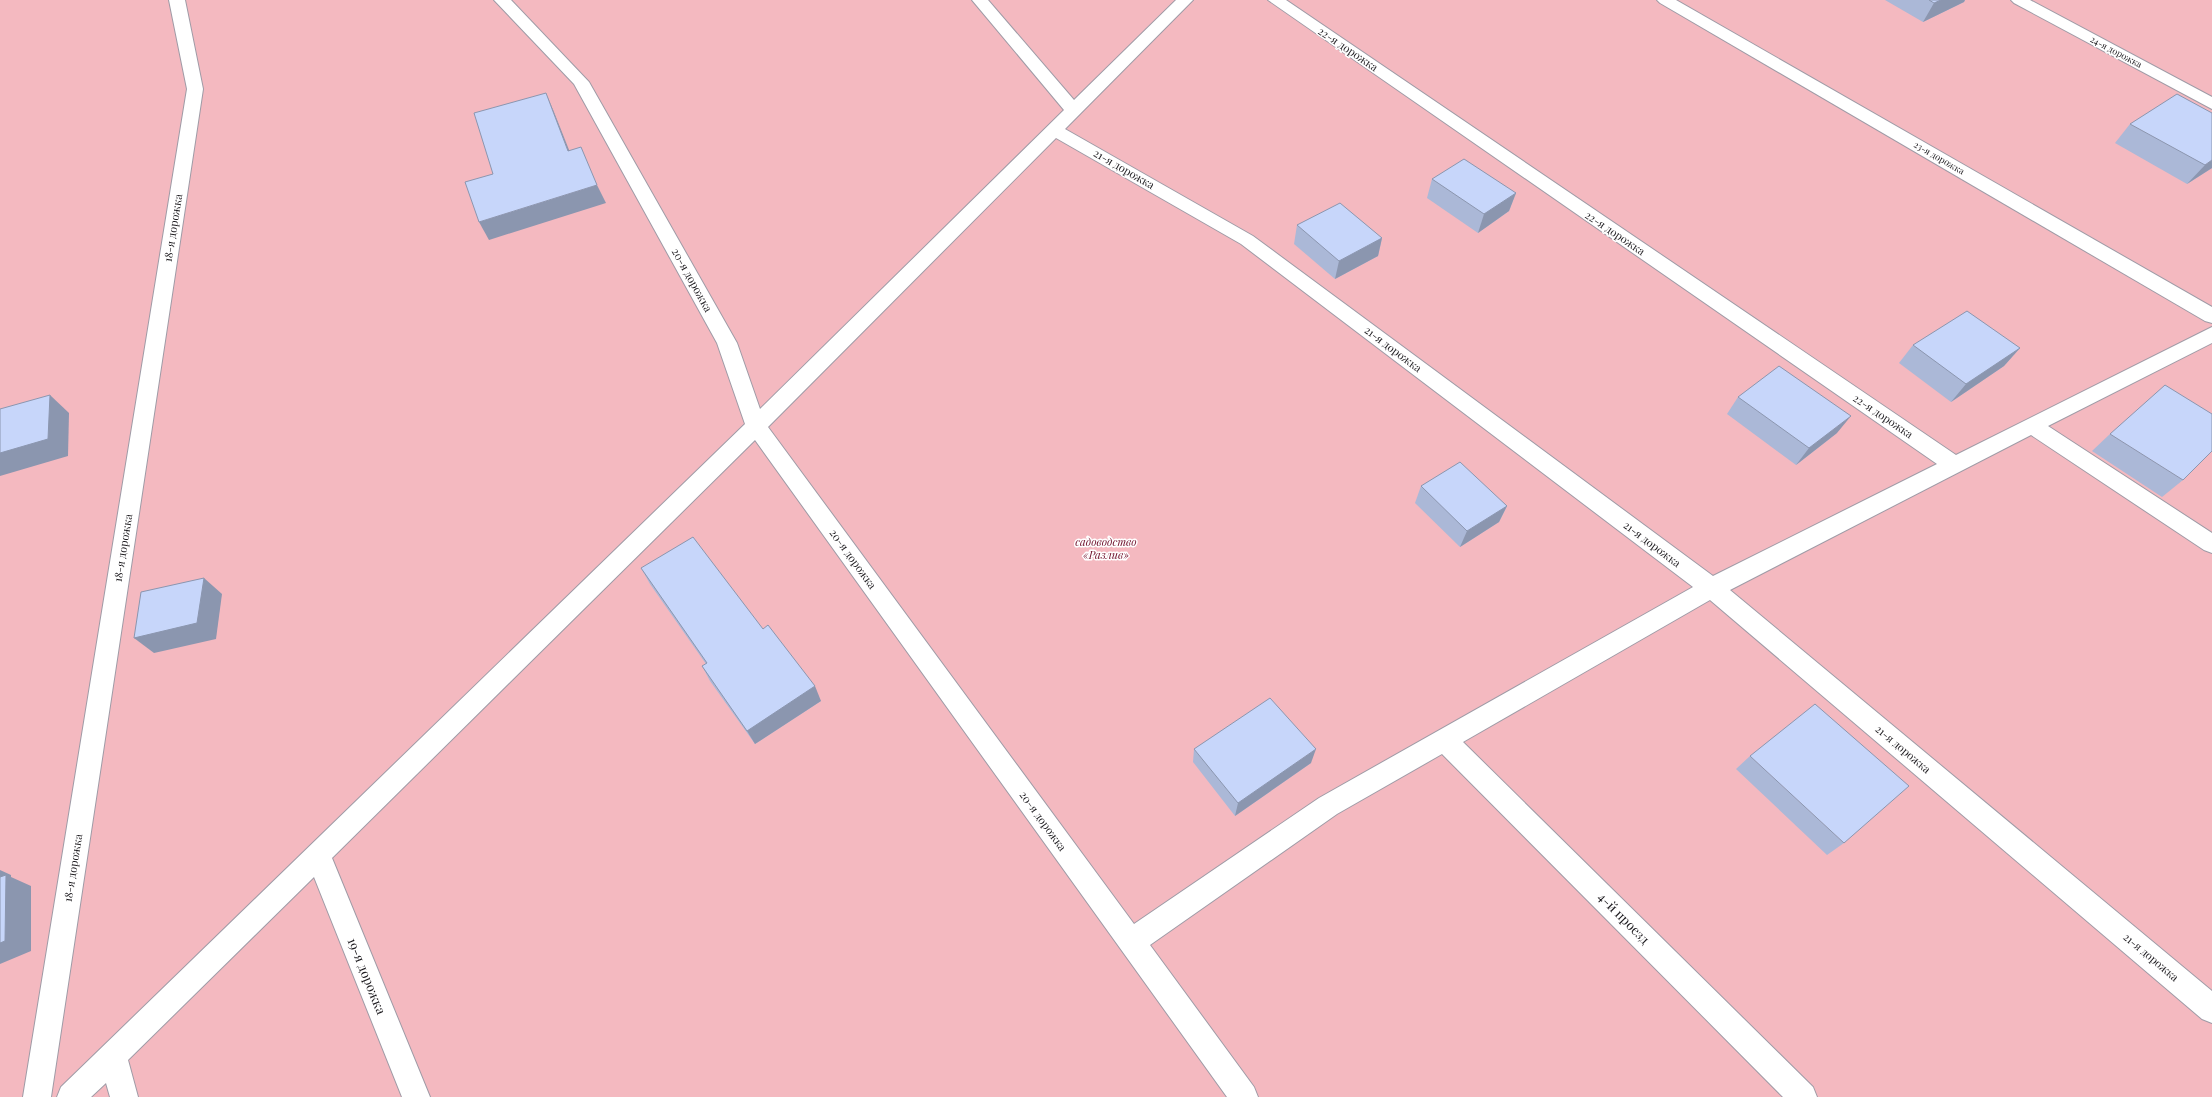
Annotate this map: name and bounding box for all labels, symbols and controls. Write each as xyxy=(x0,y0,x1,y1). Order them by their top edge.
street label: 22-я дорожка xyxy=(1315,23,1382,75)
street label: 24-я дорожка xyxy=(2088,32,2145,70)
street label: 23-я дорожка xyxy=(1912,138,1967,177)
street label: 21-я дорожка xyxy=(1091,145,1158,192)
street label: 18-я дорожка xyxy=(160,192,185,263)
street label: 22-я дорожка xyxy=(1582,207,1649,259)
street label: 20-я дорожка xyxy=(669,245,716,315)
street label: 21-я дорожка xyxy=(1362,322,1425,375)
street label: 22-я дорожка xyxy=(1850,390,1917,442)
street label: 18-я дорожка xyxy=(110,512,135,583)
street label: 21-я дорожка xyxy=(1621,517,1684,570)
street label: 20-я дорожка xyxy=(827,526,881,592)
park label: садоводство «Разлив» xyxy=(1075,534,1137,562)
street label: 21-я дорожка xyxy=(1872,721,1935,777)
street label: 20-я дорожка xyxy=(1017,788,1071,854)
street label: 18-я дорожка xyxy=(60,832,85,903)
street label: 4-й проезд xyxy=(1595,888,1654,947)
street label: 21-я дорожка xyxy=(2120,929,2183,985)
street label: 19-я дорожка xyxy=(344,935,391,1017)

